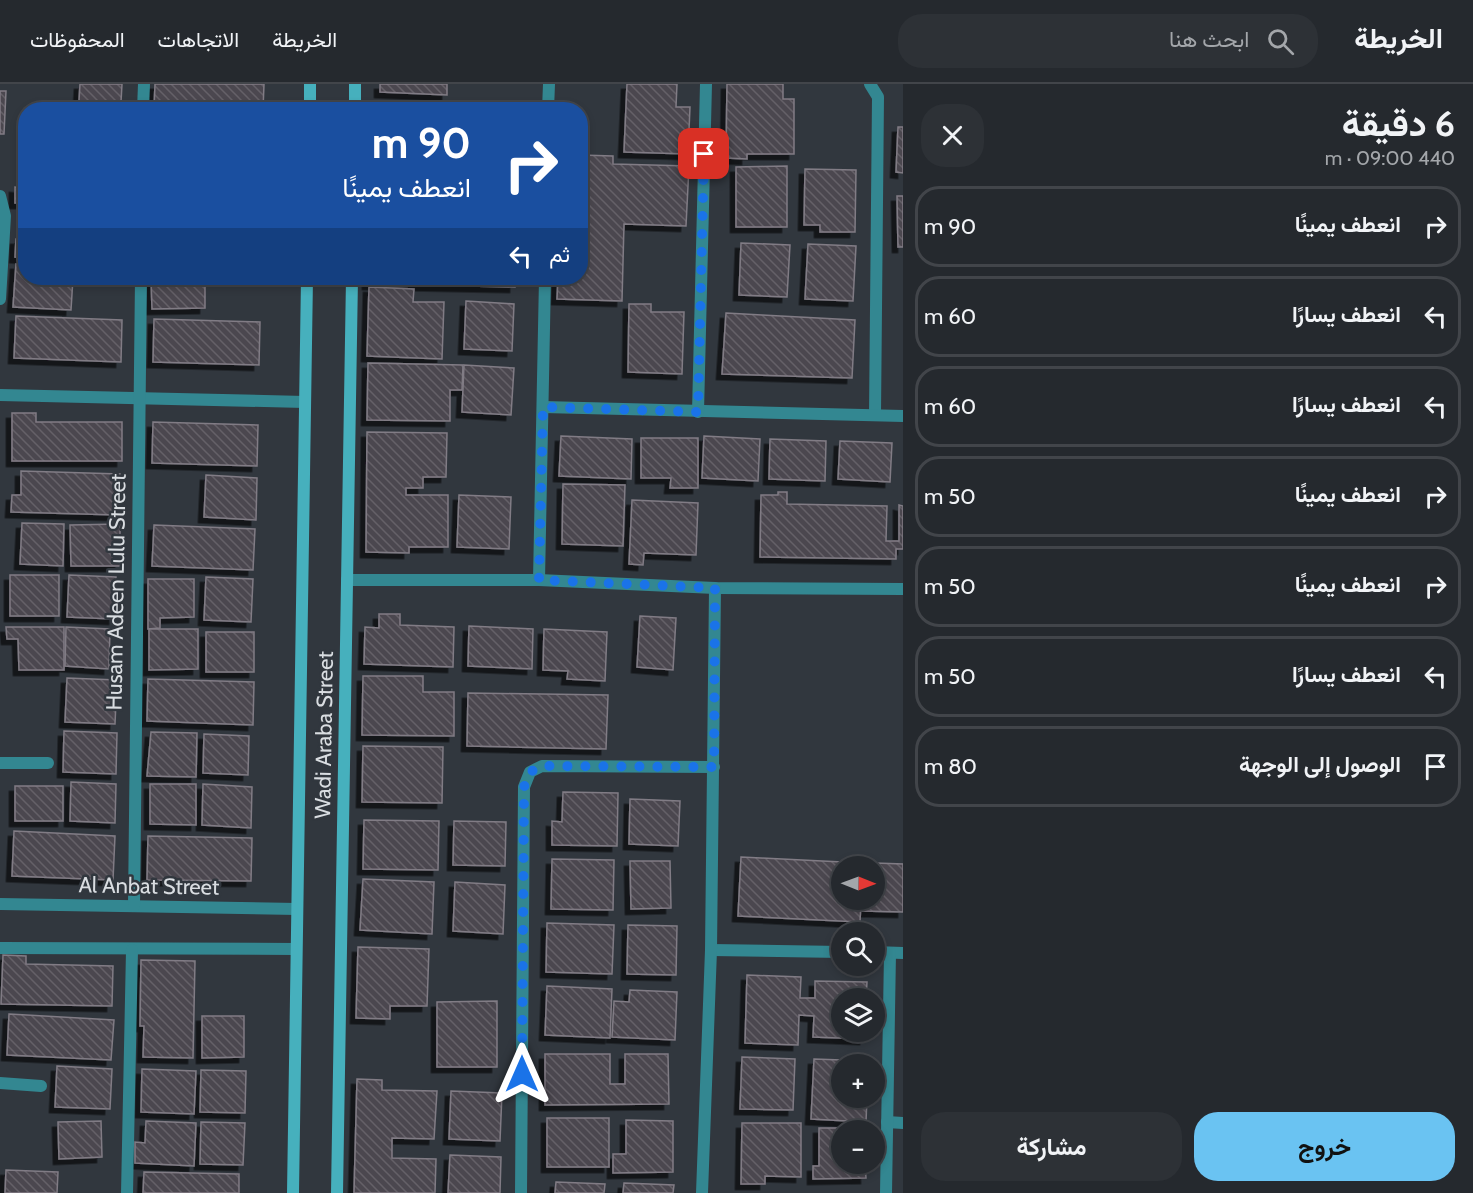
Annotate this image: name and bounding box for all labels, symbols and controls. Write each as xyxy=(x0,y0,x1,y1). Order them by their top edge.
search box xyxy=(898,14,1318,68)
text: الخريطة xyxy=(1354,21,1443,55)
icon: search xyxy=(1264,25,1297,58)
text: ابحث هنا xyxy=(1169,26,1249,53)
text: المحفوظات xyxy=(30,27,125,52)
text: الاتجاهات xyxy=(158,27,239,52)
text: الخريطة xyxy=(272,27,337,52)
text: 6 دقيقة xyxy=(1342,101,1455,145)
button: close xyxy=(921,104,984,167)
text: 90 m xyxy=(372,117,471,169)
icon: right xyxy=(492,126,570,204)
pin xyxy=(678,128,729,179)
icon: arrive xyxy=(687,137,720,170)
text: 440 m · 09:00 xyxy=(1325,146,1455,170)
text: انعطف يمينًا xyxy=(342,171,471,204)
icon: right xyxy=(1419,210,1452,243)
text: انعطف يمينًا xyxy=(1295,211,1401,238)
text: 90 m xyxy=(924,213,976,240)
icon: left xyxy=(504,240,537,273)
text: ثم xyxy=(549,241,570,268)
icon: left xyxy=(1419,300,1452,333)
text: انعطف يسارًا xyxy=(1292,301,1401,328)
text: 60 m xyxy=(924,303,976,330)
icon: left xyxy=(1419,390,1452,423)
text: انعطف يسارًا xyxy=(1292,391,1401,418)
text: 60 m xyxy=(924,393,976,420)
street label: Husam Adeen Lulu Street xyxy=(100,473,132,711)
icon: right xyxy=(1419,480,1452,513)
text: انعطف يمينًا xyxy=(1295,481,1401,508)
text: 50 m xyxy=(924,483,976,510)
icon: right xyxy=(1419,570,1452,603)
text: انعطف يمينًا xyxy=(1295,571,1401,598)
text: 50 m xyxy=(924,573,976,600)
street label: Wadi Araba Street xyxy=(309,650,339,819)
icon: left xyxy=(1419,660,1452,693)
text: انعطف يسارًا xyxy=(1292,661,1401,688)
text: 50 m xyxy=(924,663,976,690)
icon: arrive xyxy=(1419,750,1452,783)
text: الوصول إلى الوجهة xyxy=(1239,751,1401,778)
text: 80 m xyxy=(924,753,977,780)
north arrow xyxy=(831,856,885,910)
map controls xyxy=(831,856,885,1174)
street label: Al Anbat Street xyxy=(78,871,220,901)
button: search xyxy=(831,922,885,976)
button: layers xyxy=(831,988,885,1042)
position arrow xyxy=(490,1042,554,1106)
button: + xyxy=(831,1054,885,1108)
button: مشاركة xyxy=(921,1112,1182,1181)
button: خروج xyxy=(1194,1112,1455,1181)
button: − xyxy=(831,1120,885,1174)

